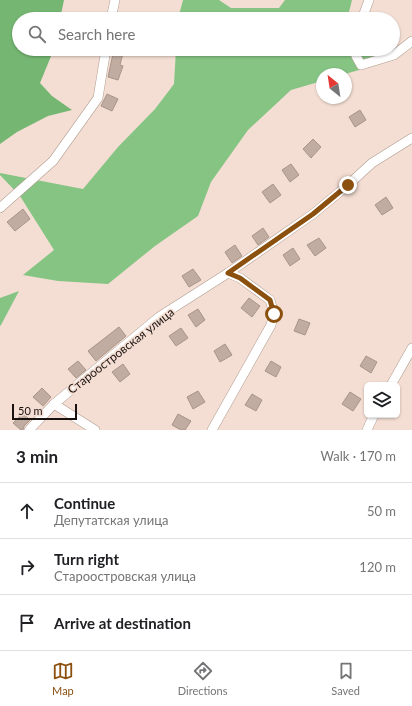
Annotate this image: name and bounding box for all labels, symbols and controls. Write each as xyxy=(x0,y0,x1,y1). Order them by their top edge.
search box xyxy=(12,12,400,56)
icon: search xyxy=(26,23,48,45)
text: Search here xyxy=(58,25,135,43)
north arrow xyxy=(316,68,352,104)
route end xyxy=(339,176,357,194)
street label: Староостровская улица xyxy=(64,304,177,397)
route start xyxy=(265,305,283,323)
map controls xyxy=(364,382,400,418)
button: layers xyxy=(364,382,400,418)
scale bar xyxy=(12,402,77,421)
text: 50 m xyxy=(18,404,43,417)
text: 3 min xyxy=(16,446,58,467)
text: Walk · 170 m xyxy=(320,448,396,464)
text: Continue xyxy=(54,494,115,512)
icon: ahead xyxy=(16,500,38,522)
text: 50 m xyxy=(367,503,396,519)
text: Депутатская улица xyxy=(54,512,168,528)
text: Turn right xyxy=(54,550,119,568)
icon: right xyxy=(16,556,38,578)
text: 120 m xyxy=(359,559,396,575)
text: Староостровская улица xyxy=(54,568,196,584)
icon: arrive xyxy=(16,612,38,634)
text: Arrive at destination xyxy=(54,614,191,632)
tab: Map xyxy=(52,660,74,697)
tab: Directions xyxy=(178,660,227,697)
tab: Saved xyxy=(331,660,360,697)

